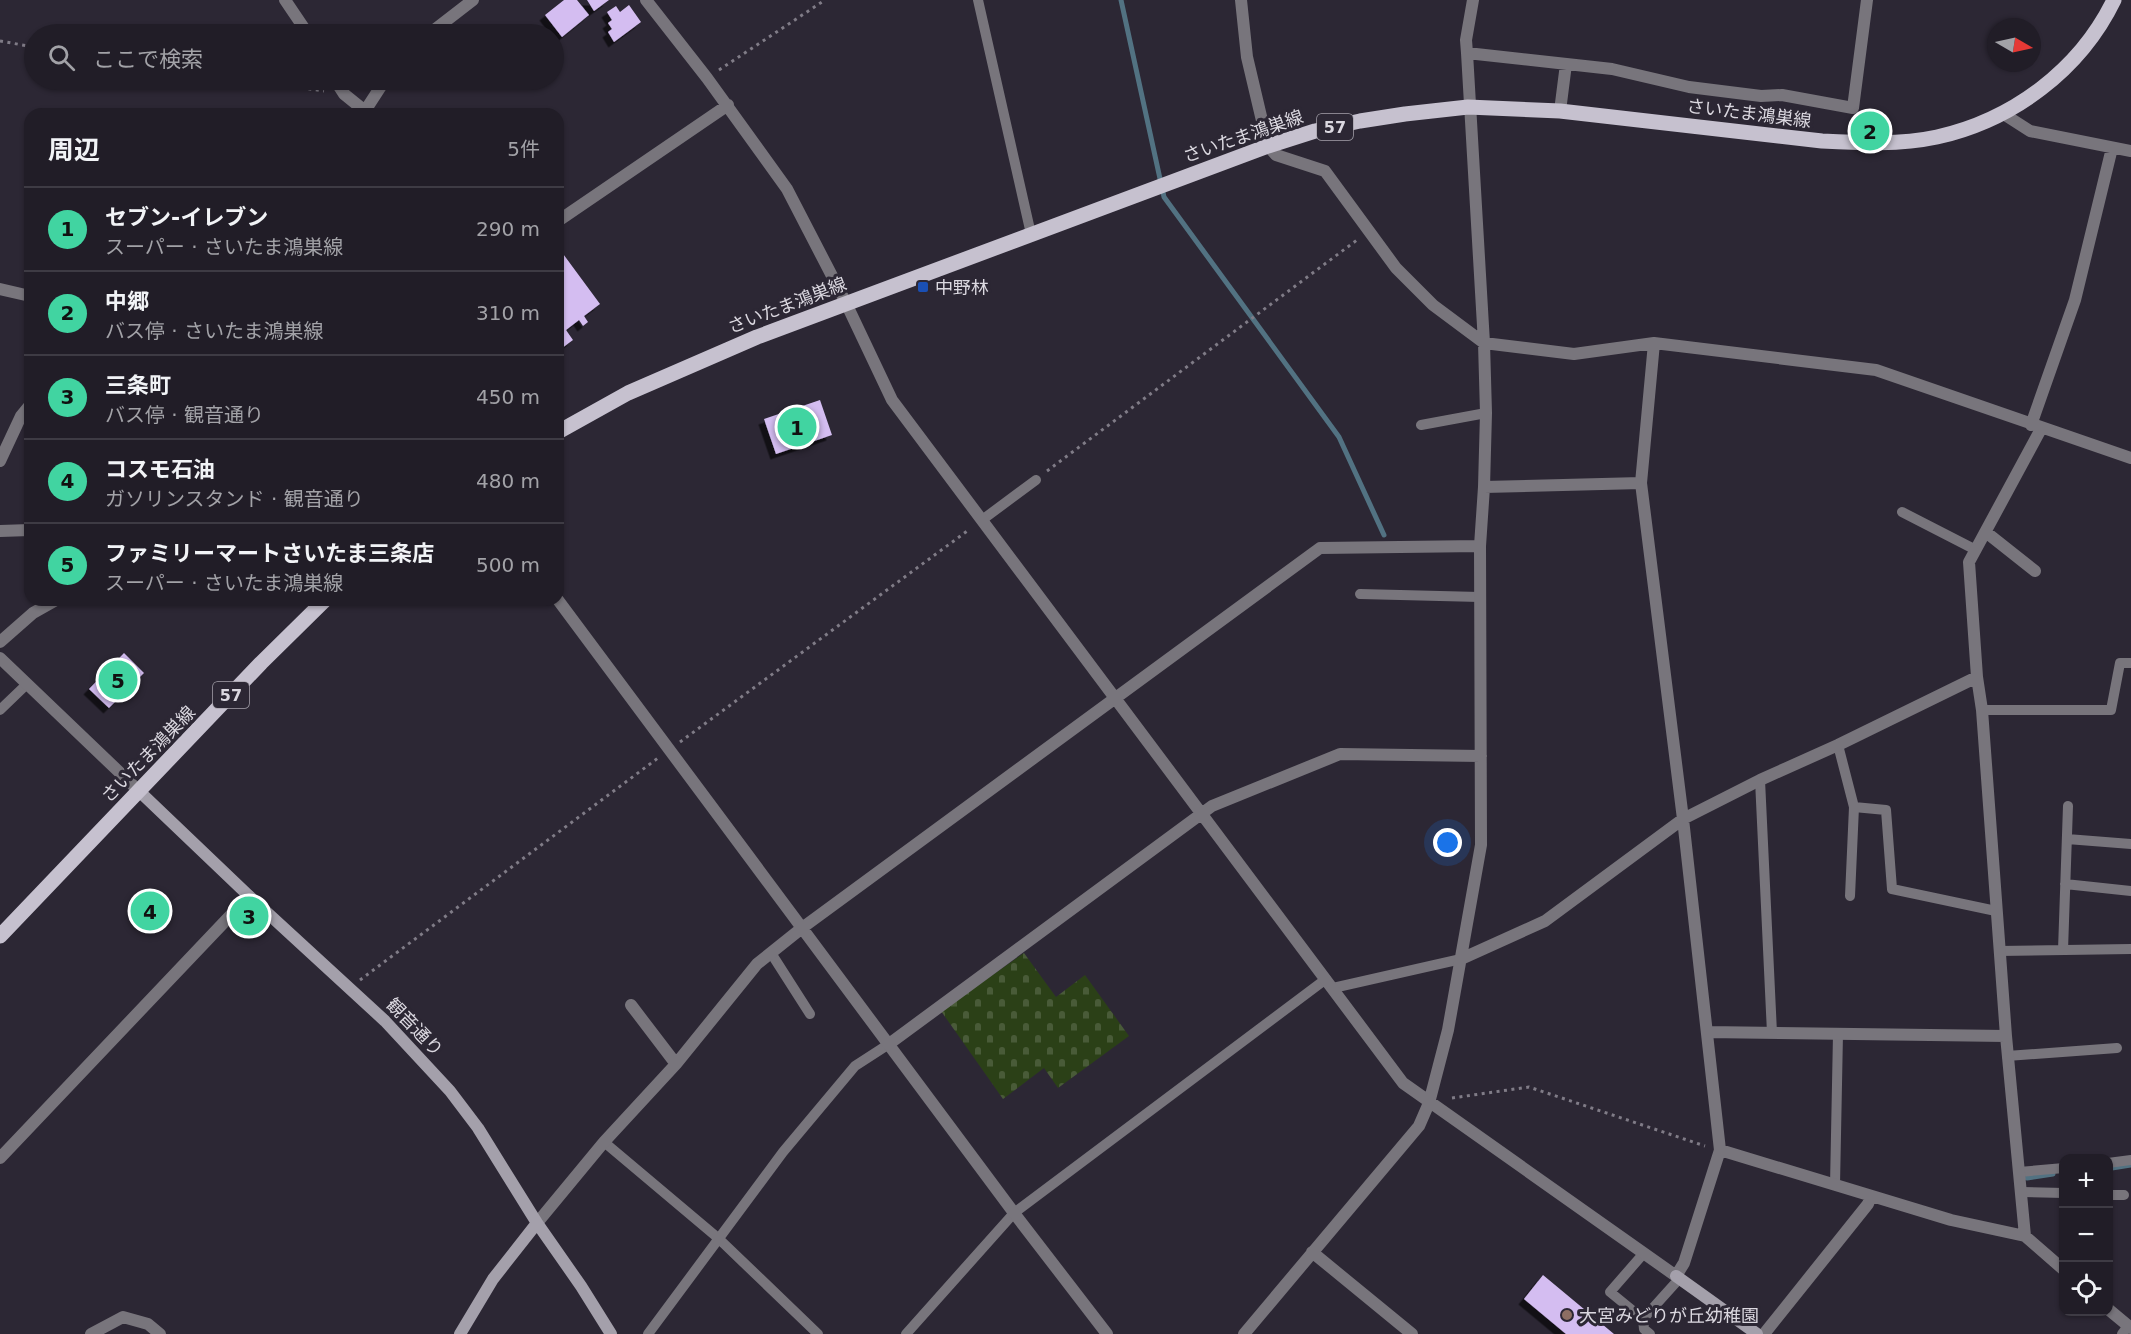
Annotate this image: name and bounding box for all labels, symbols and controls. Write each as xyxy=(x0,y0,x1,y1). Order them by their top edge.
north arrow xyxy=(1987,18,2041,72)
search box xyxy=(24,24,564,90)
icon: search xyxy=(45,41,78,74)
text: ここで検索 xyxy=(93,47,203,72)
street label: さいたま鴻巣線 xyxy=(1685,95,1813,131)
street label: さいたま鴻巣線 xyxy=(1180,106,1306,166)
pin: 2 xyxy=(1850,108,1890,154)
road number: 57 xyxy=(1317,114,1353,140)
text: 周辺 xyxy=(48,135,100,165)
text: 5件 xyxy=(507,137,540,161)
text: セブン-イレブン xyxy=(105,205,268,230)
text: 1 xyxy=(61,217,74,241)
text: 290 m xyxy=(476,217,540,241)
text: スーパー · さいたま鴻巣線 xyxy=(105,235,343,259)
street label: さいたま鴻巣線 xyxy=(725,273,849,337)
place label: 中野林 xyxy=(935,277,989,298)
marker: 中野林 xyxy=(916,280,930,294)
text: 中郷 xyxy=(105,289,149,314)
text: 2 xyxy=(61,301,74,325)
text: 310 m xyxy=(476,301,540,325)
text: バス停 · さいたま鴻巣線 xyxy=(105,319,323,343)
text: 三条町 xyxy=(105,373,171,398)
text: 3 xyxy=(61,385,74,409)
text: 450 m xyxy=(476,385,540,409)
text: バス停 · 観音通り xyxy=(105,403,264,427)
pin: 1 xyxy=(778,404,816,450)
text: コスモ石油 xyxy=(105,457,215,482)
text: 4 xyxy=(61,469,74,493)
text: 480 m xyxy=(476,469,540,493)
text: ガソリンスタンド · 観音通り xyxy=(105,487,364,511)
text: ファミリーマートさいたま三条店 xyxy=(105,541,434,566)
text: 5 xyxy=(61,553,74,577)
text: 500 m xyxy=(476,553,540,577)
text: スーパー · さいたま鴻巣線 xyxy=(105,571,343,595)
pin: 5 xyxy=(98,658,138,702)
road number: 57 xyxy=(213,682,249,708)
street label: さいたま鴻巣線 xyxy=(97,702,199,806)
your location xyxy=(1433,828,1462,857)
pin: 4 xyxy=(130,888,170,934)
pin: 3 xyxy=(230,894,268,938)
street label: 観音通り xyxy=(382,994,448,1060)
map controls xyxy=(2059,1154,2113,1316)
button: + xyxy=(2059,1154,2113,1208)
button: − xyxy=(2059,1208,2113,1262)
button: locate xyxy=(2059,1262,2113,1316)
place label: 大宮みどりが丘幼稚園 xyxy=(1579,1305,1759,1326)
marker: 大宮みどりが丘幼稚園 xyxy=(1560,1308,1574,1322)

